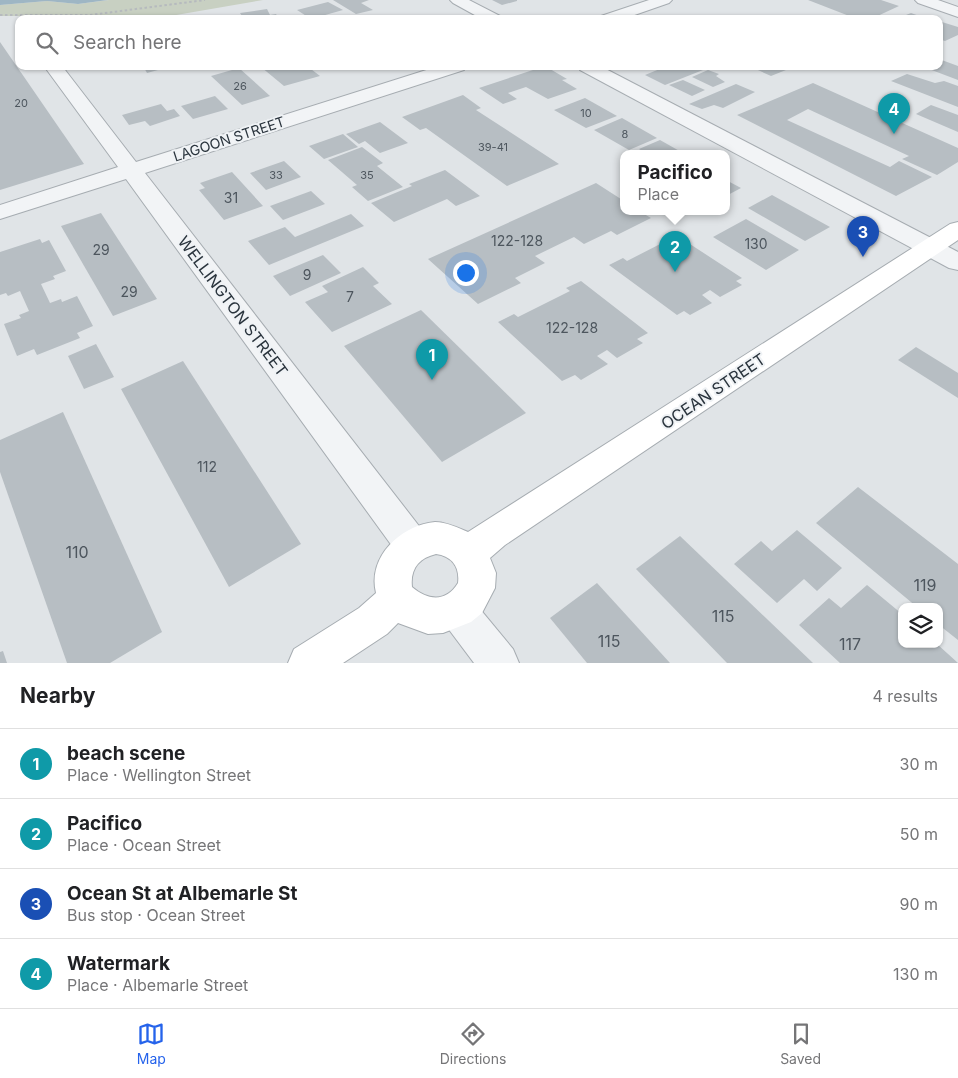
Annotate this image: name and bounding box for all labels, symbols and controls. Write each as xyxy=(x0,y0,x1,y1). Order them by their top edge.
search box xyxy=(15,15,943,70)
icon: search xyxy=(33,29,61,57)
text: Search here xyxy=(73,31,182,54)
house number: 26 xyxy=(233,79,247,93)
pin: 4 xyxy=(878,93,910,134)
house number: 20 xyxy=(14,96,28,110)
house number: 10 xyxy=(580,106,592,120)
street label: LAGOON STREET xyxy=(171,112,287,165)
house number: 8 xyxy=(622,127,629,141)
house number: 39-41 xyxy=(478,140,508,154)
popup xyxy=(620,150,730,215)
text: Pacifico xyxy=(637,161,713,184)
house number: 33 xyxy=(269,168,283,182)
house number: 35 xyxy=(360,168,374,182)
text: Place xyxy=(637,184,679,204)
house number: 31 xyxy=(224,189,238,206)
pin: 3 xyxy=(847,216,879,257)
pin: 2 xyxy=(659,231,691,272)
street label: WELLINGTON STREET xyxy=(174,232,292,380)
house number: 122-128 xyxy=(491,232,543,249)
house number: 130 xyxy=(744,235,768,252)
house number: 29 xyxy=(92,241,110,258)
your location xyxy=(453,260,479,286)
house number: 9 xyxy=(303,266,311,283)
house number: 29 xyxy=(120,283,138,300)
house number: 7 xyxy=(346,288,354,305)
house number: 122-128 xyxy=(546,319,598,336)
pin: 1 xyxy=(416,339,448,380)
street label: OCEAN STREET xyxy=(657,349,769,433)
house number: 112 xyxy=(197,458,217,475)
house number: 110 xyxy=(65,542,89,562)
house number: 119 xyxy=(914,575,936,595)
map controls xyxy=(898,603,943,648)
button: layers xyxy=(898,603,943,648)
house number: 115 xyxy=(712,606,734,626)
house number: 115 xyxy=(598,631,620,651)
house number: 117 xyxy=(839,634,861,654)
text: Nearby xyxy=(20,683,95,708)
text: 4 results xyxy=(873,686,938,706)
text: beach scene xyxy=(67,742,185,765)
text: 1 xyxy=(33,754,39,774)
text: 30 m xyxy=(900,754,938,774)
text: Place · Wellington Street xyxy=(67,765,251,785)
text: Pacifico xyxy=(67,812,142,835)
text: 2 xyxy=(31,824,41,844)
text: 50 m xyxy=(900,824,938,844)
text: Place · Ocean Street xyxy=(67,835,221,855)
text: Ocean St at Albemarle St xyxy=(67,882,297,905)
text: 3 xyxy=(31,894,41,914)
text: 90 m xyxy=(899,894,938,914)
text: Bus stop · Ocean Street xyxy=(67,905,245,925)
text: Watermark xyxy=(67,952,170,975)
text: 4 xyxy=(31,964,41,984)
text: 130 m xyxy=(893,964,938,984)
text: Place · Albemarle Street xyxy=(67,975,248,995)
tab: Map xyxy=(137,1020,166,1067)
tab: Directions xyxy=(440,1020,506,1067)
tab: Saved xyxy=(780,1020,821,1067)

